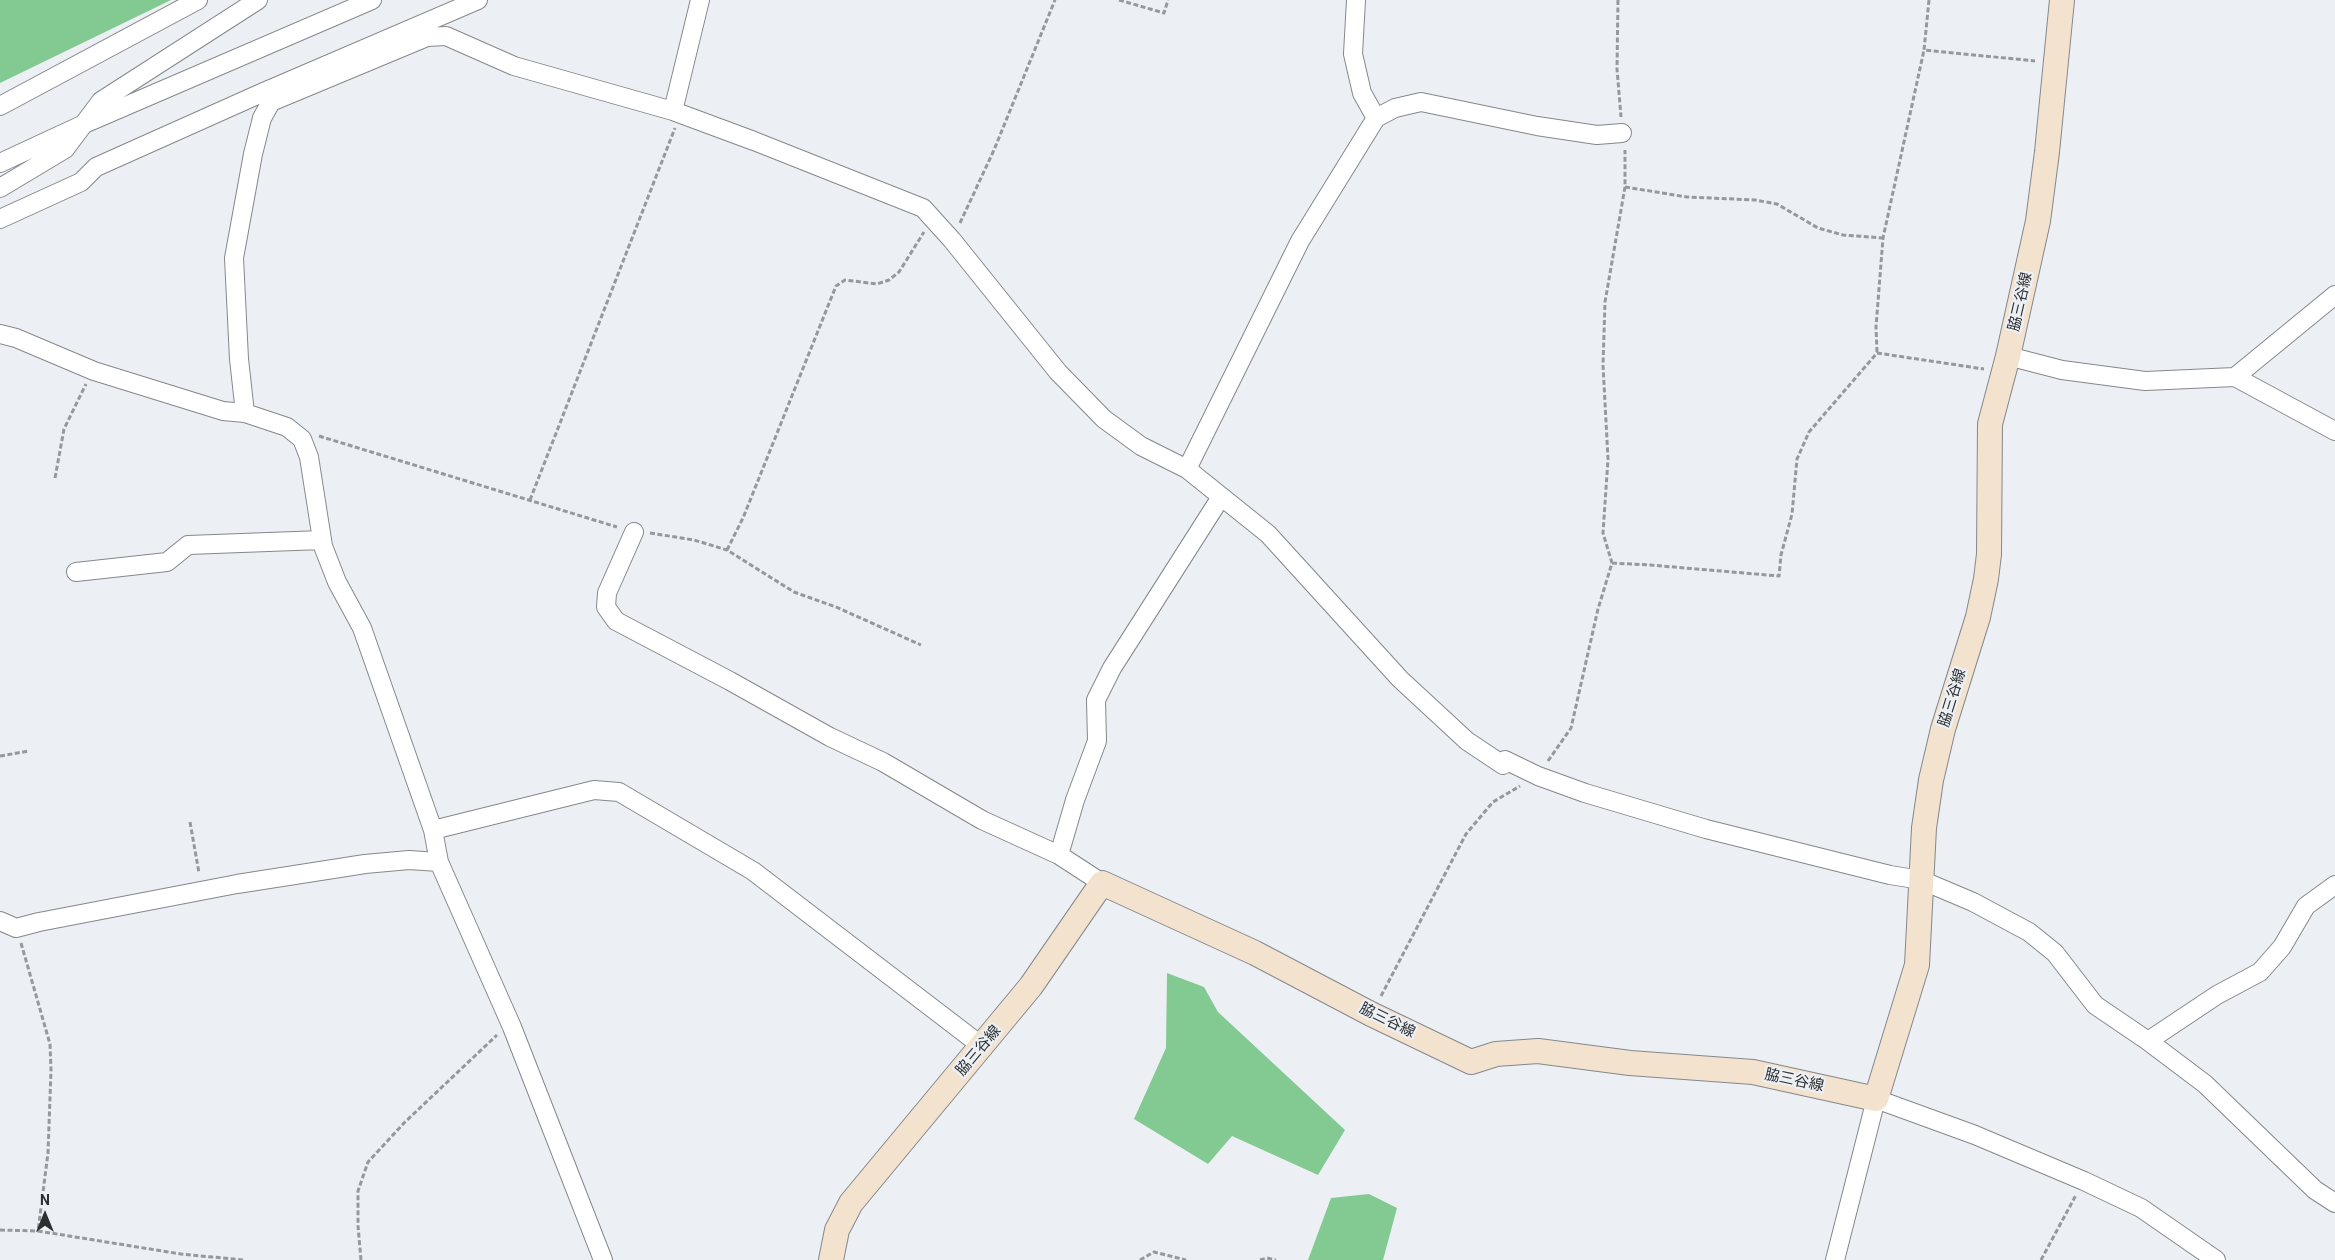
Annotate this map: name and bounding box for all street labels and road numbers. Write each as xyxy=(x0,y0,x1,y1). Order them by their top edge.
street label: 脇三谷線 xyxy=(2005,271,2037,333)
street label: 脇三谷線 xyxy=(1936,667,1970,729)
street label: 脇三谷線 xyxy=(1356,1000,1418,1042)
street label: 脇三谷線 xyxy=(953,1022,1005,1080)
street label: 脇三谷線 xyxy=(1763,1066,1825,1096)

